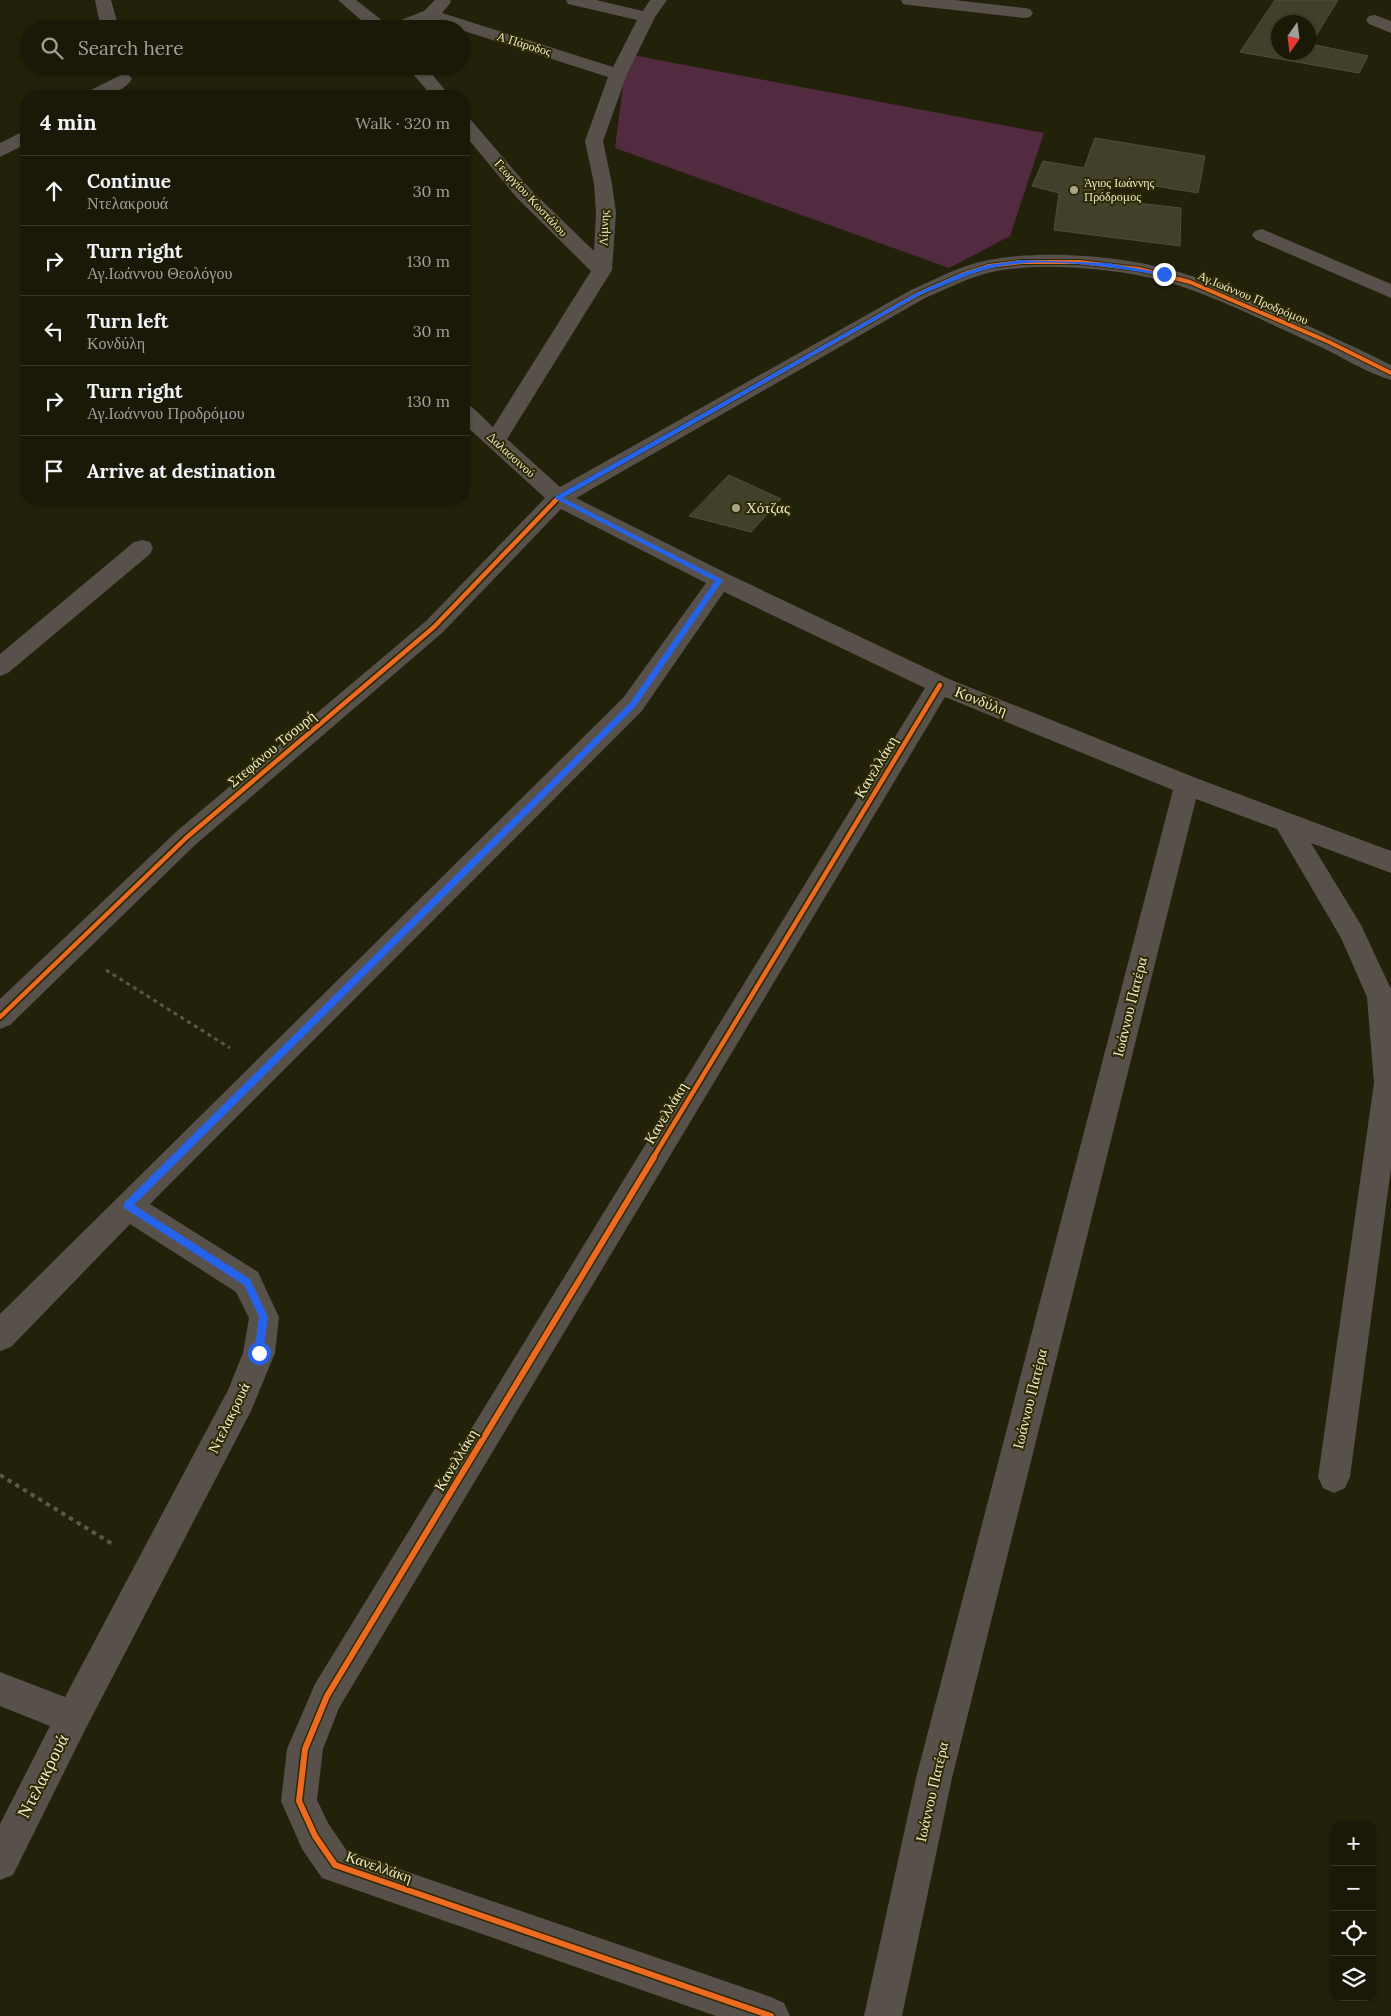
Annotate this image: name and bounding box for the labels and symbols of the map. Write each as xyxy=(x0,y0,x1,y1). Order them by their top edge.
north arrow xyxy=(1271,15,1316,60)
street label: Α Πάροδος xyxy=(495,28,553,59)
street label: Γεωργίου Κωστάλου xyxy=(492,156,571,240)
place label: Άγιος Ιωάννης Πρόδρομος xyxy=(1084,175,1155,204)
marker: Άγιος Ιωάννης Πρόδρομος xyxy=(1068,184,1080,196)
street label: Λίμνης xyxy=(595,210,612,246)
route end xyxy=(1153,263,1176,286)
street label: Αγ.Ιωάννου Προδρόμου xyxy=(1196,268,1311,328)
street label: Δαλασσινού xyxy=(484,429,539,480)
place label: Χότζας xyxy=(746,498,790,517)
marker: Χότζας xyxy=(730,502,742,514)
street label: Κονδύλη xyxy=(952,681,1010,720)
street label: Στεφάνου Τσουρή xyxy=(224,706,320,791)
street label: Κανελλάκη xyxy=(850,732,902,801)
street label: Ιωάννου Πατέρα xyxy=(1108,955,1151,1059)
street label: Κανελλάκη xyxy=(640,1078,692,1147)
route start xyxy=(248,1342,271,1365)
street label: Ιωάννου Πατέρα xyxy=(1008,1347,1051,1451)
street label: Ντελακρουά xyxy=(203,1379,254,1456)
street label: Κανελλάκη xyxy=(430,1425,482,1494)
street label: Ντελακρουά xyxy=(12,1729,74,1822)
street label: Ιωάννου Πατέρα xyxy=(911,1740,952,1844)
street label: Κανελλάκη xyxy=(343,1846,415,1887)

